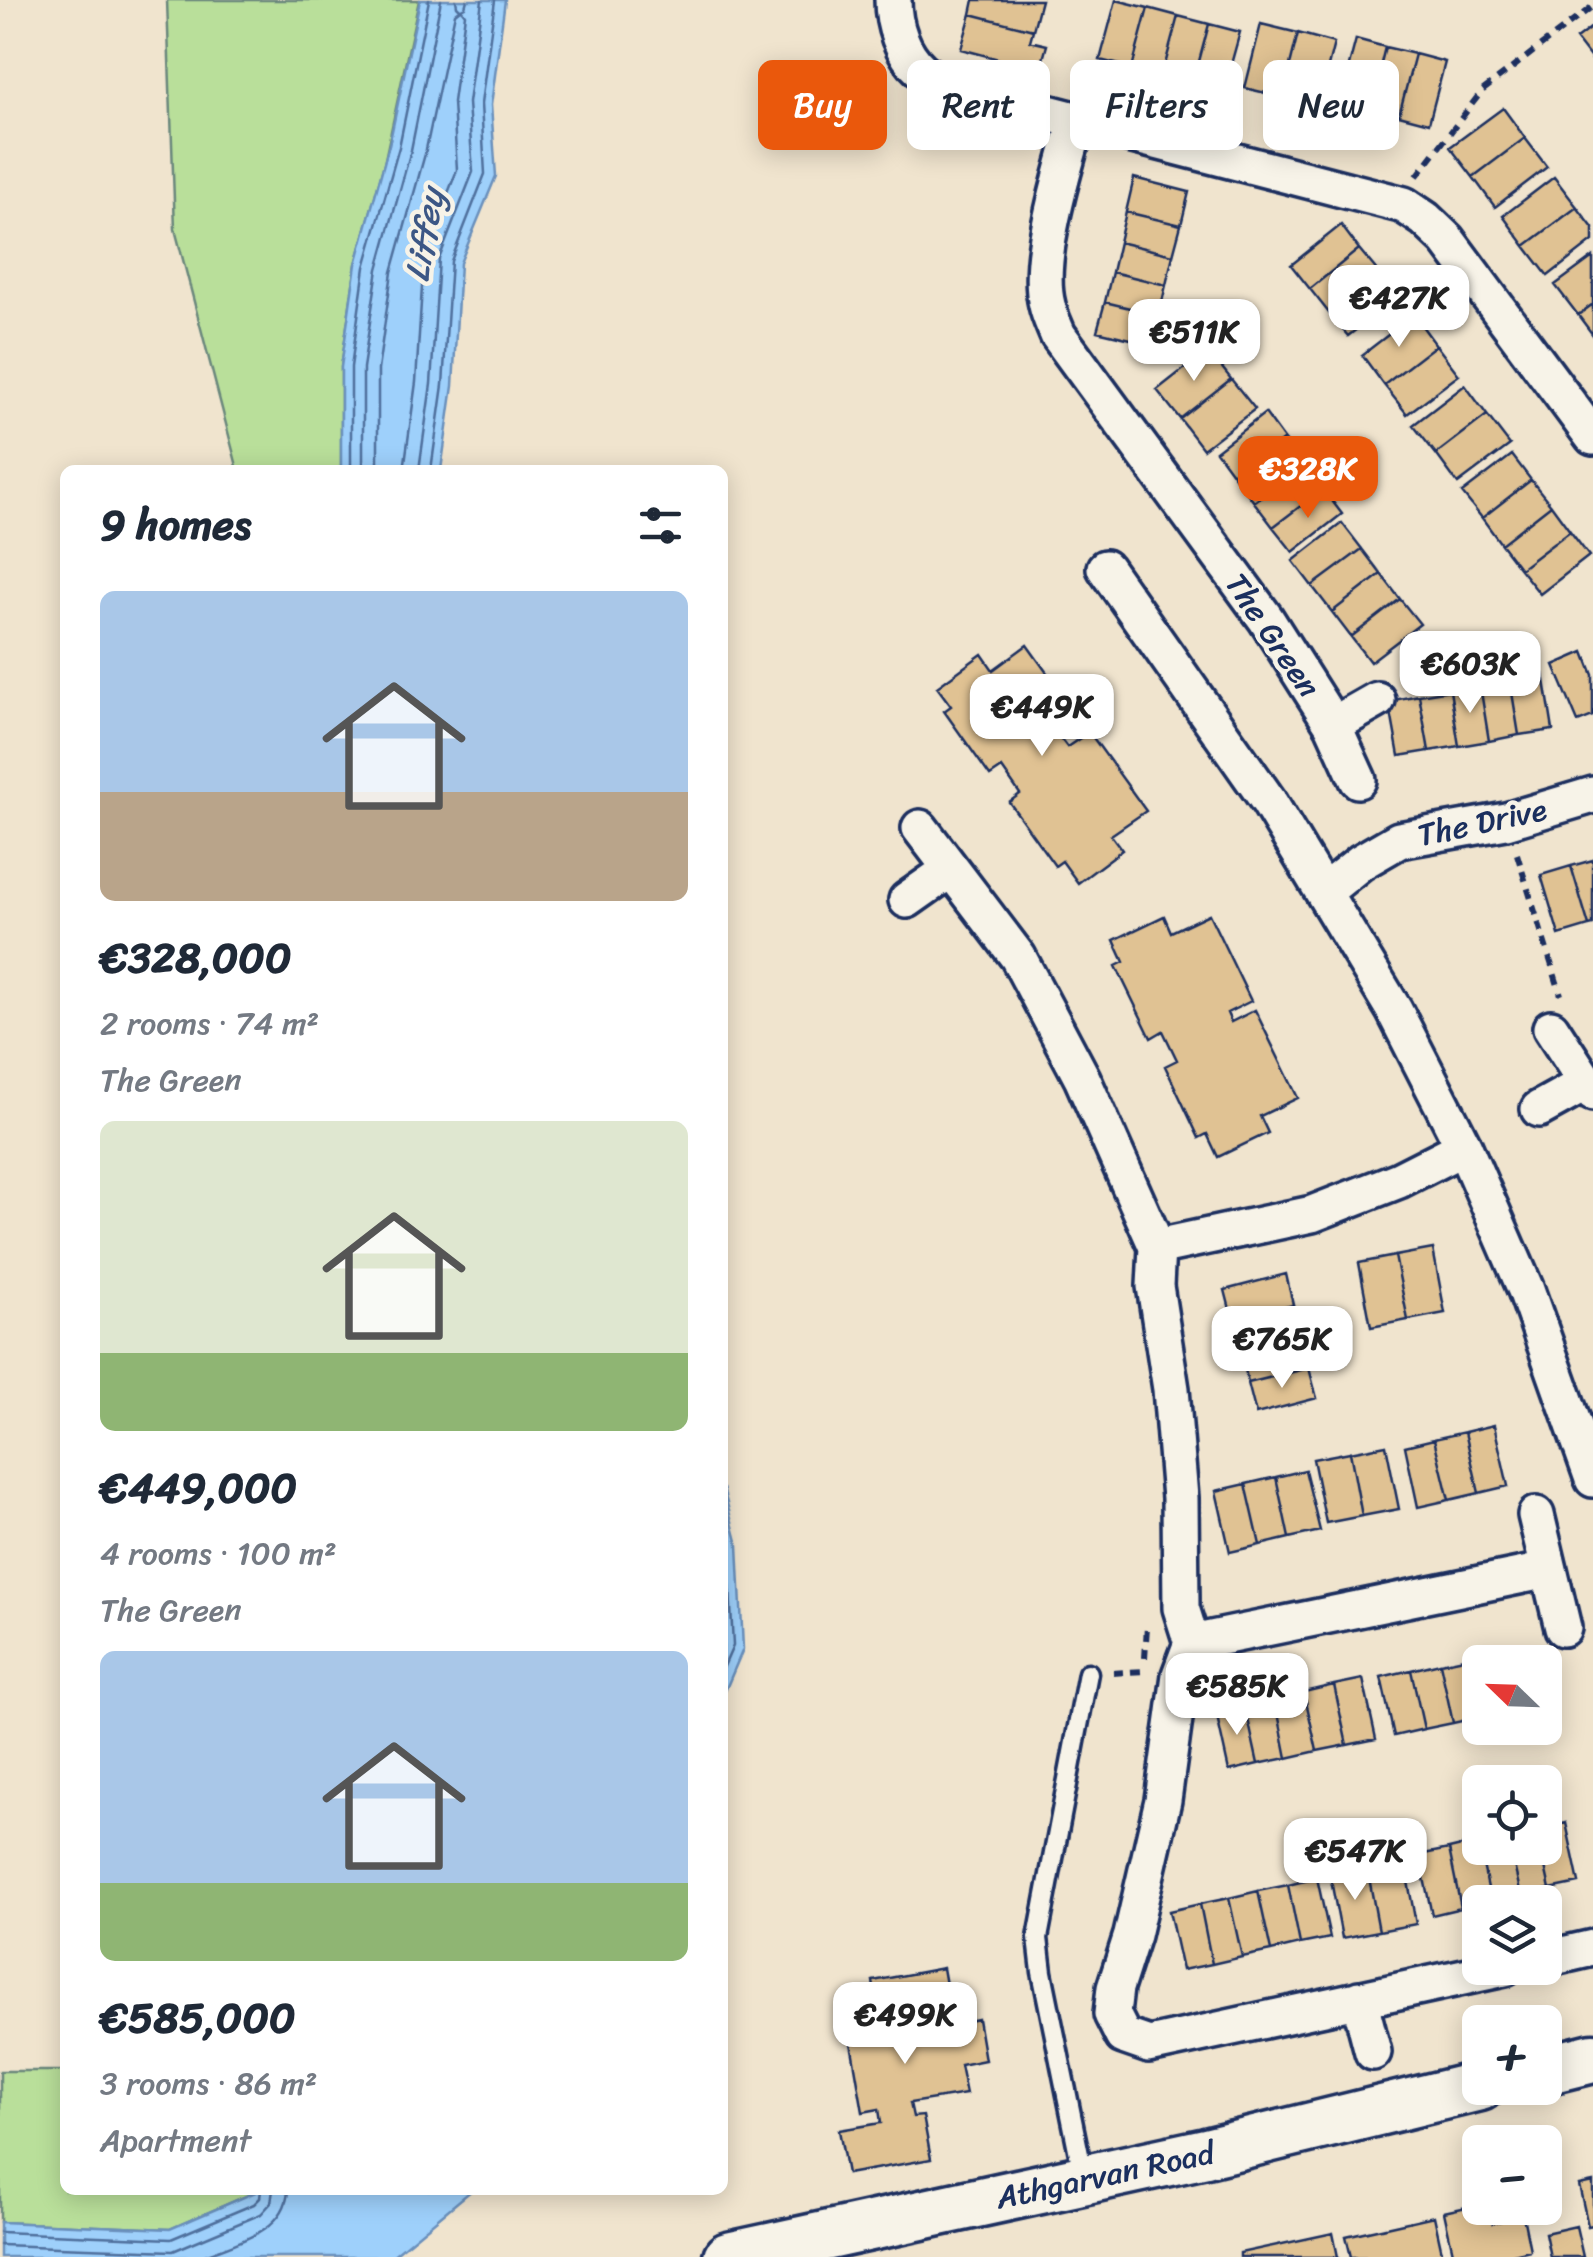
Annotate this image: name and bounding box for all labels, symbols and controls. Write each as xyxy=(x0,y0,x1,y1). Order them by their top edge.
chip: Buy xyxy=(758,60,887,150)
chip: Rent xyxy=(907,60,1050,150)
chip: Filters xyxy=(1070,60,1243,150)
chip: New xyxy=(1263,60,1399,150)
water label: Liffey xyxy=(385,179,463,286)
pin: €427K xyxy=(1329,265,1469,350)
text: €427K xyxy=(1350,269,1448,326)
pin: €511K xyxy=(1124,299,1264,384)
text: €511K xyxy=(1150,303,1238,360)
pin: €328K xyxy=(1238,436,1378,521)
text: €328K xyxy=(1260,440,1356,497)
text: 9 homes xyxy=(100,488,251,562)
icon: filters xyxy=(633,498,688,553)
street label: The Green xyxy=(1209,561,1336,710)
pin: €603K xyxy=(1400,631,1540,716)
text: €603K xyxy=(1422,635,1518,692)
icon: home xyxy=(304,656,484,836)
pin: €449K xyxy=(972,674,1112,759)
text: €449K xyxy=(992,678,1092,735)
street label: The Drive xyxy=(1412,781,1552,864)
text: €328,000 xyxy=(100,921,291,995)
text: 2 rooms · 74 m² xyxy=(100,995,319,1052)
text: The Green xyxy=(100,1052,242,1109)
icon: home xyxy=(304,1186,484,1366)
pin: €765K xyxy=(1212,1306,1352,1391)
text: €765K xyxy=(1234,1310,1330,1367)
text: €449,000 xyxy=(100,1451,297,1525)
text: 4 rooms · 100 m² xyxy=(100,1525,337,1582)
text: The Green xyxy=(100,1582,242,1639)
north arrow xyxy=(1462,1645,1562,1745)
map controls xyxy=(1462,1645,1562,2225)
pin: €585K xyxy=(1167,1653,1307,1738)
text: €585K xyxy=(1187,1657,1287,1714)
icon: home xyxy=(304,1716,484,1896)
button: locate xyxy=(1462,1765,1562,1865)
pin: €547K xyxy=(1285,1818,1425,1903)
text: €547K xyxy=(1306,1822,1404,1879)
button: layers xyxy=(1462,1885,1562,1985)
text: €585,000 xyxy=(100,1981,295,2055)
pin: €499K xyxy=(835,1982,975,2067)
text: €499K xyxy=(855,1986,955,2043)
button: + xyxy=(1462,2005,1562,2105)
text: 3 rooms · 86 m² xyxy=(100,2055,317,2112)
text: Apartment xyxy=(100,2112,251,2169)
street label: Athgarvan Road xyxy=(990,2124,1222,2227)
button: − xyxy=(1462,2125,1562,2225)

